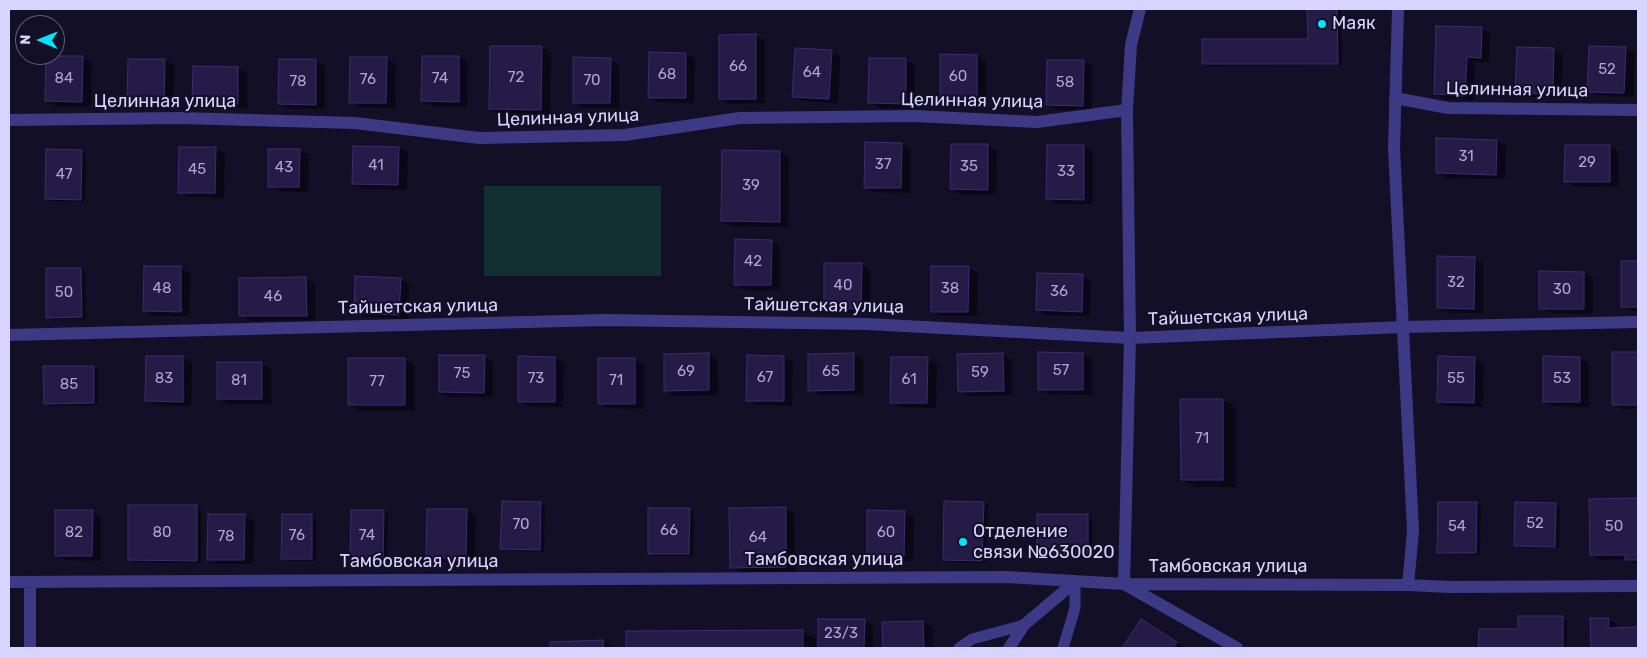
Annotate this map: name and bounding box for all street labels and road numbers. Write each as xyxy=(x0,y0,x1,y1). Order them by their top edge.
street label: Целинная улица xyxy=(1446,78,1588,102)
street label: Целинная улица xyxy=(901,89,1043,113)
street label: Целинная улица xyxy=(94,91,236,113)
street label: Целинная улица xyxy=(496,105,640,131)
street label: Тайшетская улица xyxy=(744,294,904,318)
street label: Тайшетская улица xyxy=(338,295,498,319)
street label: Тайшетская улица xyxy=(1148,303,1308,331)
street label: Тамбовская улица xyxy=(744,549,904,571)
street label: Тамбовская улица xyxy=(339,551,499,573)
street label: Тамбовская улица xyxy=(1148,556,1308,578)

